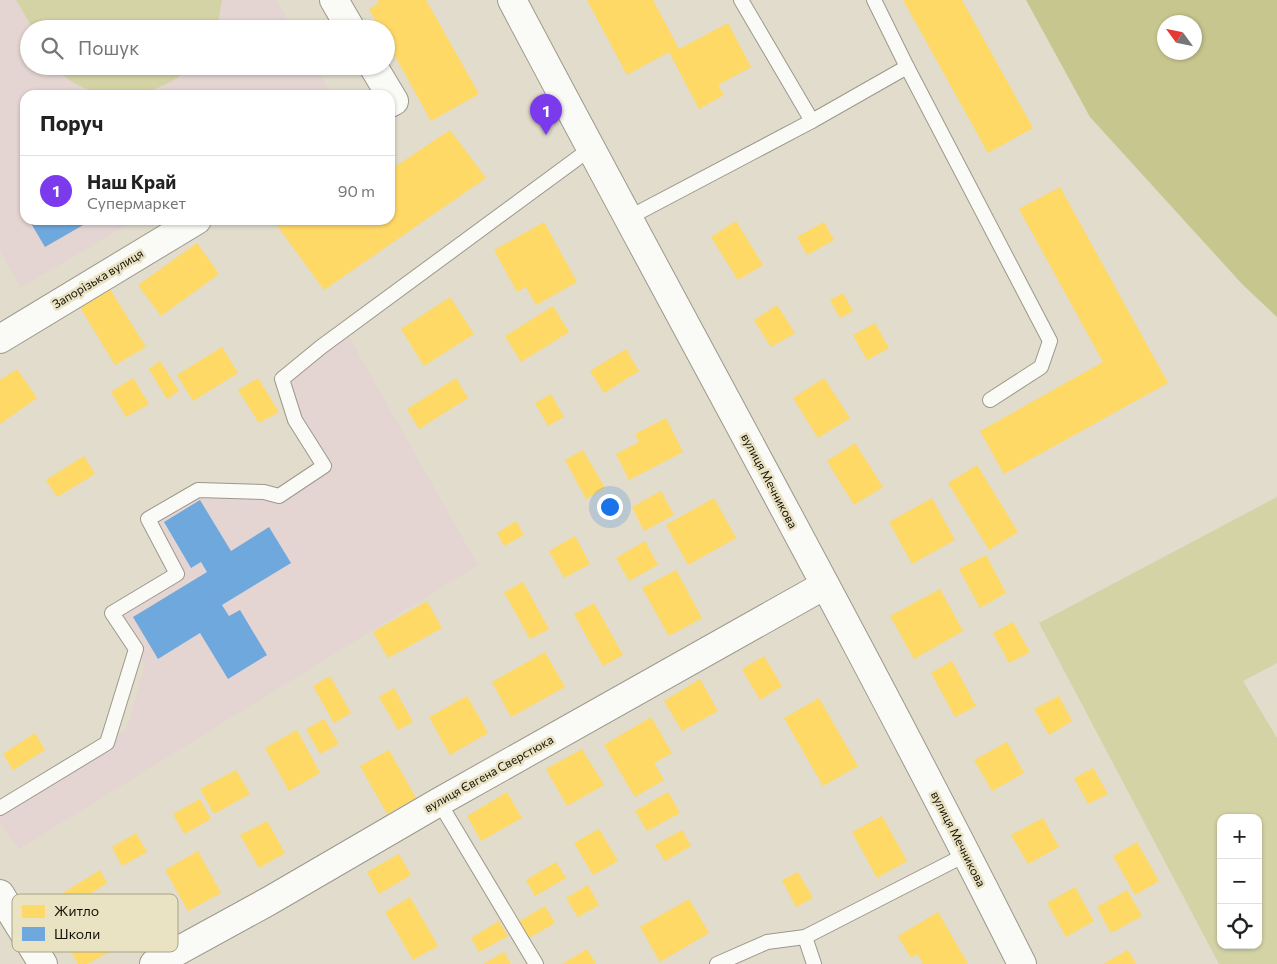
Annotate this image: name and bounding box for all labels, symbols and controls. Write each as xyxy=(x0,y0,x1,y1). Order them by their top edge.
north arrow xyxy=(1157,15,1202,60)
search box xyxy=(20,20,395,75)
icon: search xyxy=(38,34,66,62)
text: Пошук xyxy=(78,36,139,59)
pin: 1 xyxy=(530,94,562,135)
text: Поруч xyxy=(40,110,103,135)
text: Наш Край xyxy=(87,170,176,193)
text: 1 xyxy=(52,181,60,200)
text: 90 m xyxy=(338,181,375,200)
text: Супермаркет xyxy=(87,193,186,212)
street label: Запорізька вулиця xyxy=(50,246,145,311)
street label: вулиця Мечникова xyxy=(739,431,801,530)
your location xyxy=(597,494,623,520)
street label: вулиця Євгена Сверстюка xyxy=(422,732,555,814)
street label: вулиця Мечникова xyxy=(929,788,989,889)
map controls xyxy=(1217,814,1262,949)
button: + xyxy=(1217,814,1262,859)
button: − xyxy=(1217,859,1262,904)
legend xyxy=(12,894,178,952)
text: Житло xyxy=(54,902,99,919)
button: locate xyxy=(1217,904,1262,949)
text: Школи xyxy=(54,925,100,942)

